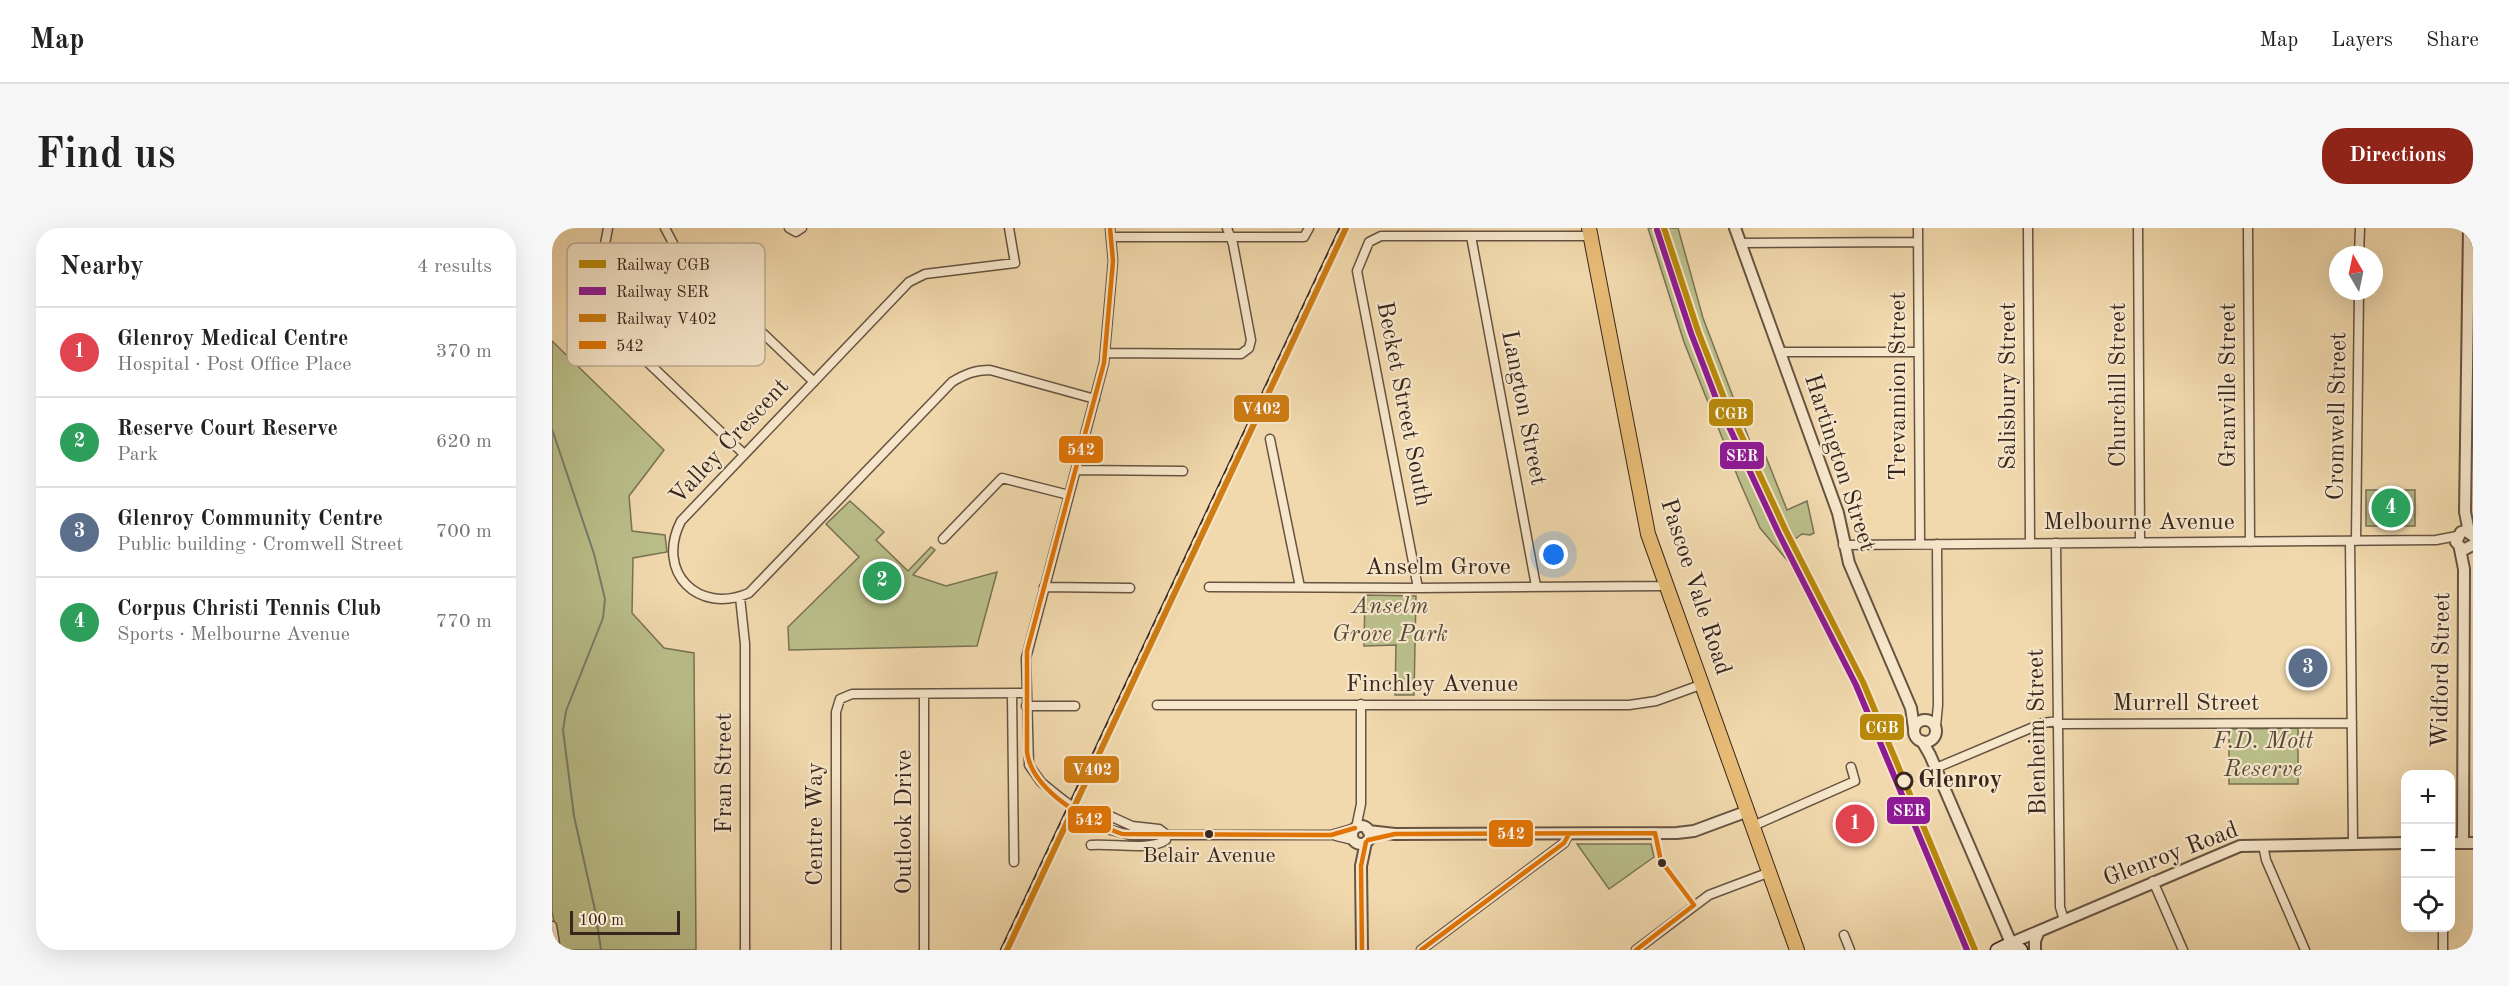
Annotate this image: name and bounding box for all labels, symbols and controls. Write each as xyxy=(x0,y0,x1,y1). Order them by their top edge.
text: Map xyxy=(30,27,84,55)
text: Map xyxy=(2259,30,2298,51)
text: Layers xyxy=(2331,30,2393,51)
text: Share xyxy=(2426,30,2479,51)
button: Directions xyxy=(2322,128,2473,184)
text: Find us xyxy=(36,135,175,177)
legend xyxy=(567,243,765,366)
north arrow xyxy=(2329,246,2383,300)
text: Nearby xyxy=(60,254,144,280)
text: 4 results xyxy=(417,257,492,277)
text: Railway CGB xyxy=(616,258,710,274)
text: Railway SER xyxy=(616,285,709,301)
street label: Trevannion Street xyxy=(1887,291,1911,481)
street label: Becket Street South xyxy=(1371,300,1435,508)
street label: Salisbury Street xyxy=(1997,302,2021,470)
street label: Churchill Street xyxy=(2107,302,2131,468)
street label: Granville Street xyxy=(2217,302,2241,468)
text: Railway V402 xyxy=(616,312,717,328)
text: Glenroy Medical Centre xyxy=(117,328,348,350)
street label: Langton Street xyxy=(1496,328,1550,488)
street label: Cromwell Street xyxy=(2325,331,2351,501)
text: 542 xyxy=(616,339,644,355)
text: 1 xyxy=(74,342,85,362)
text: 370 m xyxy=(436,342,492,362)
text: Hospital · Post Office Place xyxy=(117,355,351,375)
street label: Hartington Street xyxy=(1799,371,1879,555)
street label: Valley Crescent xyxy=(666,375,794,509)
line badge: V402 xyxy=(1233,394,1290,423)
line badge: CGB xyxy=(1708,398,1754,427)
text: V402 xyxy=(1241,402,1281,418)
text: CGB xyxy=(1714,407,1748,423)
text: Reserve Court Reserve xyxy=(117,418,338,440)
text: 2 xyxy=(74,432,85,452)
text: 620 m xyxy=(436,432,492,452)
line badge: 542 xyxy=(1058,435,1104,464)
line badge: SER xyxy=(1719,441,1765,470)
text: 542 xyxy=(1067,443,1095,459)
text: Park xyxy=(117,445,158,465)
text: SER xyxy=(1726,449,1759,465)
pin: 4 xyxy=(2372,486,2410,530)
street label: Pascoe Vale Road xyxy=(1655,496,1735,678)
text: Glenroy Community Centre xyxy=(117,508,383,530)
street label: Melbourne Avenue xyxy=(2043,511,2235,535)
text: 3 xyxy=(74,522,85,542)
text: 700 m xyxy=(436,522,492,542)
text: Public building · Cromwell Street xyxy=(117,535,403,555)
your location xyxy=(1539,540,1568,569)
street label: Anselm Grove xyxy=(1365,556,1511,580)
pin: 2 xyxy=(862,558,902,604)
street label: Widford Street xyxy=(2429,592,2455,748)
park label: Anselm Grove Park xyxy=(1332,595,1448,647)
text: Corpus Christi Tennis Club xyxy=(117,598,381,620)
text: 4 xyxy=(74,612,85,632)
text: 770 m xyxy=(436,612,492,632)
text: Sports · Melbourne Avenue xyxy=(117,625,350,645)
pin: 3 xyxy=(2288,646,2328,690)
street label: Blenheim Street xyxy=(2025,648,2051,816)
street label: Finchley Avenue xyxy=(1346,673,1518,697)
street label: Murrell Street xyxy=(2113,692,2259,716)
street label: Fran Street xyxy=(713,712,737,834)
line badge: CGB xyxy=(1859,713,1905,741)
text: CGB xyxy=(1865,721,1899,737)
park label: F.D. Mott Reserve xyxy=(2212,730,2314,782)
street label: Outlook Drive xyxy=(893,749,917,895)
line badge: V402 xyxy=(1063,755,1120,784)
street label: Centre Way xyxy=(804,762,828,886)
text: V402 xyxy=(1072,763,1112,779)
place label: Glenroy xyxy=(1918,769,2002,793)
map controls xyxy=(2401,770,2455,932)
button: + xyxy=(2401,770,2455,824)
marker: Glenroy xyxy=(1895,772,1913,790)
line badge: SER xyxy=(1886,796,1931,825)
pin: 1 xyxy=(1836,802,1874,846)
text: SER xyxy=(1893,804,1926,820)
line badge: 542 xyxy=(1067,805,1112,834)
text: 542 xyxy=(1075,813,1103,829)
street label: Glenroy Road xyxy=(2100,818,2242,892)
line badge: 542 xyxy=(1488,819,1534,848)
button: − xyxy=(2401,824,2455,878)
text: 542 xyxy=(1497,827,1525,843)
marker: Belair Avenue xyxy=(1203,828,1215,840)
place label: Belair Avenue xyxy=(1142,845,1276,867)
unlabelled marker xyxy=(1656,857,1668,869)
button: locate xyxy=(2401,878,2455,932)
scale bar xyxy=(570,908,680,936)
text: 100 m xyxy=(579,913,624,929)

